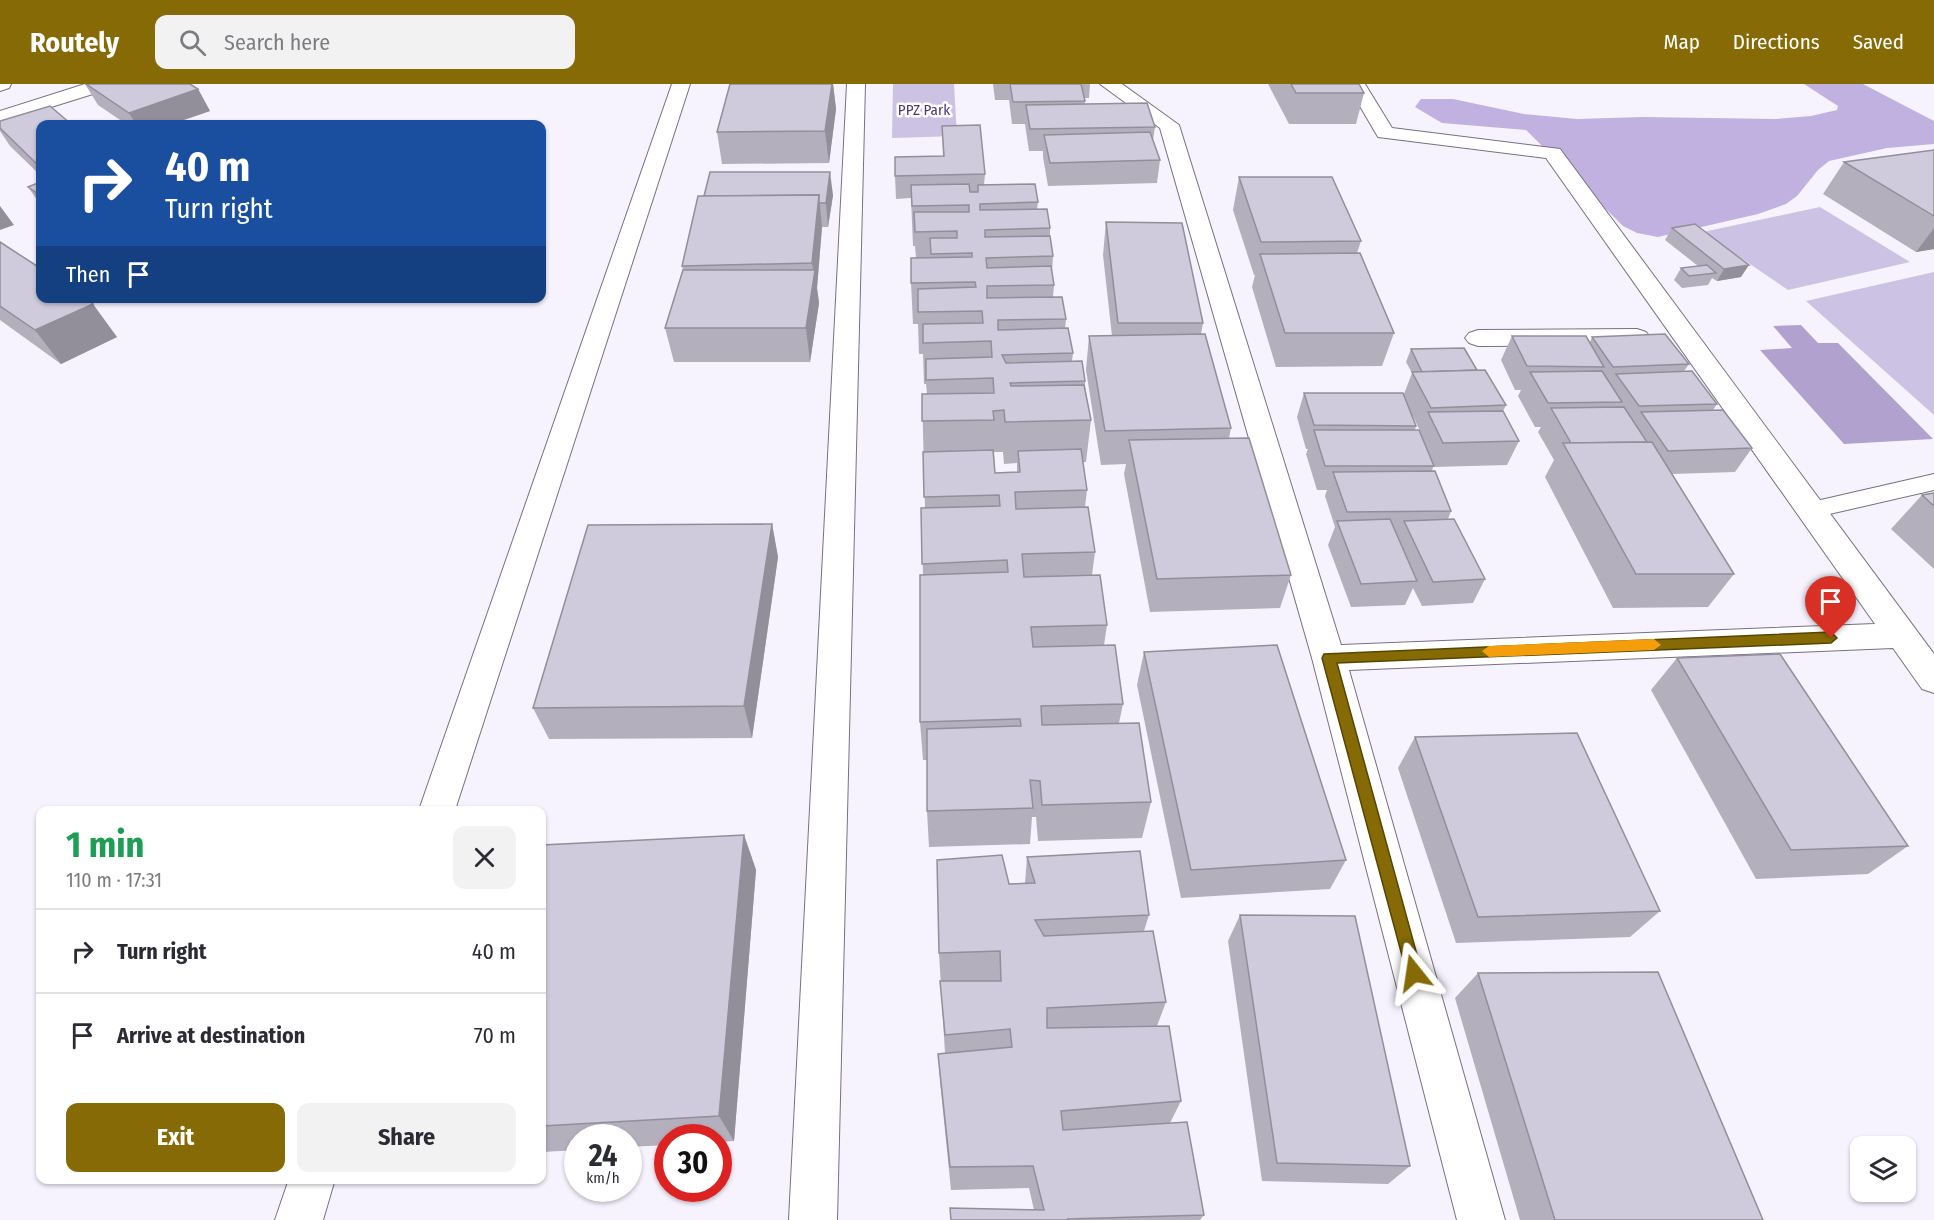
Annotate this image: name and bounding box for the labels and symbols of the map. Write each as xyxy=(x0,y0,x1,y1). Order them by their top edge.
park label: PPZ Park xyxy=(898,101,950,119)
pin xyxy=(1805,576,1856,638)
position arrow xyxy=(1382,941,1446,1005)
speed limit sign: 30 xyxy=(654,1124,732,1202)

